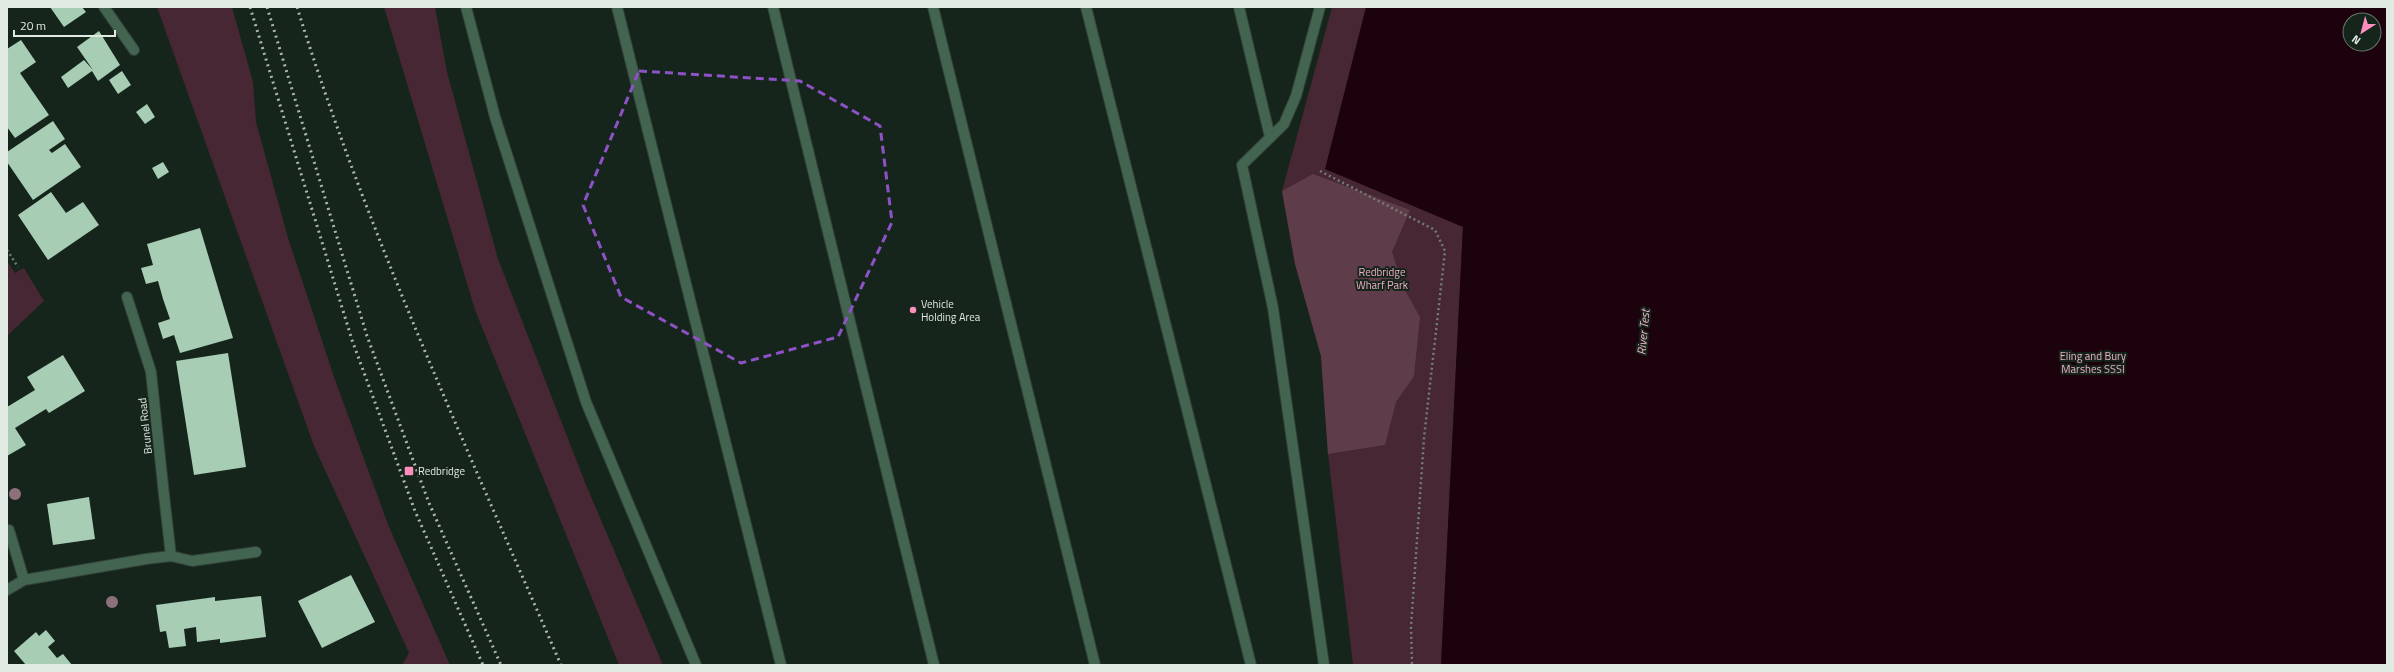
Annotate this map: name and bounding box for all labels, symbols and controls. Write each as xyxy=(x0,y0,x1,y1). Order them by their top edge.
scale bar xyxy=(14,12,115,38)
north arrow xyxy=(2342,12,2382,52)
text: 20 m xyxy=(20,16,46,35)
text: N xyxy=(2348,31,2364,49)
park label: Redbridge Wharf Park xyxy=(1356,264,1409,293)
place label: Vehicle Holding Area xyxy=(921,296,981,325)
marker: Vehicle Holding Area xyxy=(908,305,918,315)
water label: River Test xyxy=(1632,307,1655,356)
park label: Eling and Bury Marshes SSSI xyxy=(2060,348,2127,377)
street label: Brunel Road xyxy=(134,397,156,455)
place label: Redbridge xyxy=(418,463,466,479)
marker: Redbridge xyxy=(403,465,415,477)

